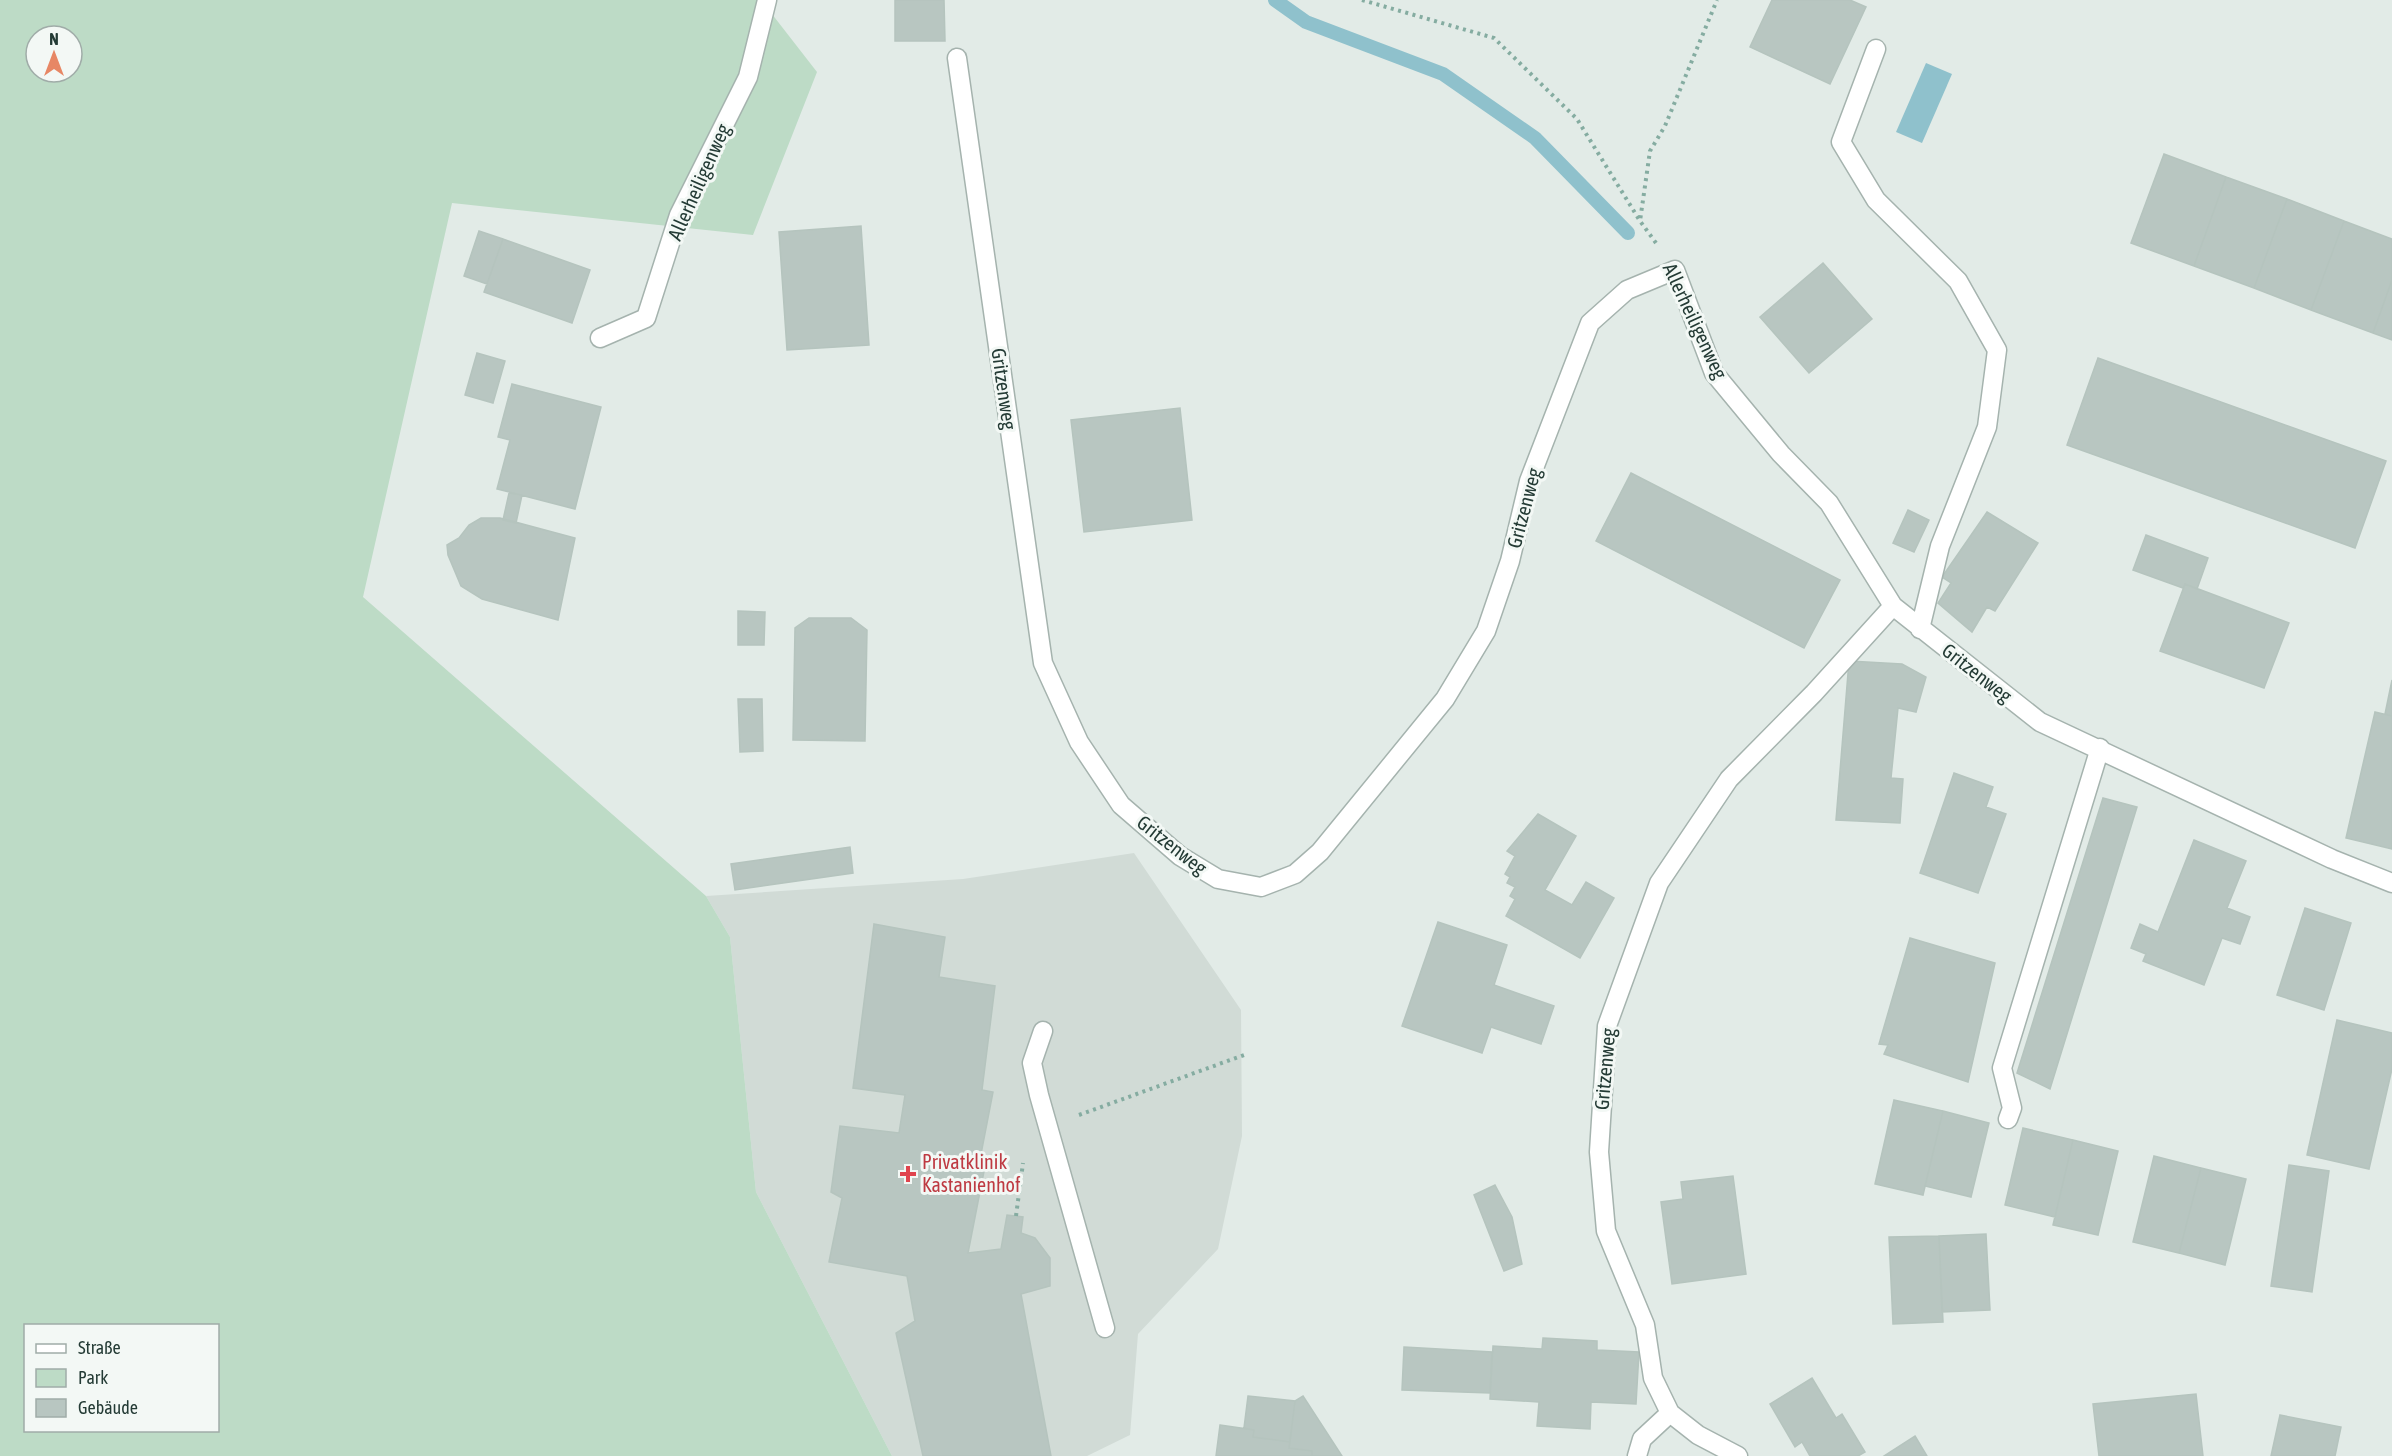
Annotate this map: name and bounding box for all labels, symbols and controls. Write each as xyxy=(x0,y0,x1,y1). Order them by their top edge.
north arrow xyxy=(24,24,84,84)
text: N xyxy=(49,30,59,48)
street label: Allerheiligenweg xyxy=(663,120,735,244)
street label: Allerheiligenweg xyxy=(1659,259,1732,383)
street label: Gritzenweg xyxy=(987,347,1022,432)
street label: Gritzenweg xyxy=(1502,465,1545,550)
street label: Gritzenweg xyxy=(1938,638,2017,707)
street label: Gritzenweg xyxy=(1133,810,1212,879)
street label: Gritzenweg xyxy=(1589,1027,1620,1111)
place label: Privatklinik Kastanienhof xyxy=(922,1150,1021,1196)
marker: Privatklinik Kastanienhof xyxy=(899,1165,917,1183)
legend xyxy=(24,1324,219,1432)
text: Straße xyxy=(78,1337,121,1358)
text: Park xyxy=(78,1367,108,1388)
text: Gebäude xyxy=(78,1397,138,1418)

